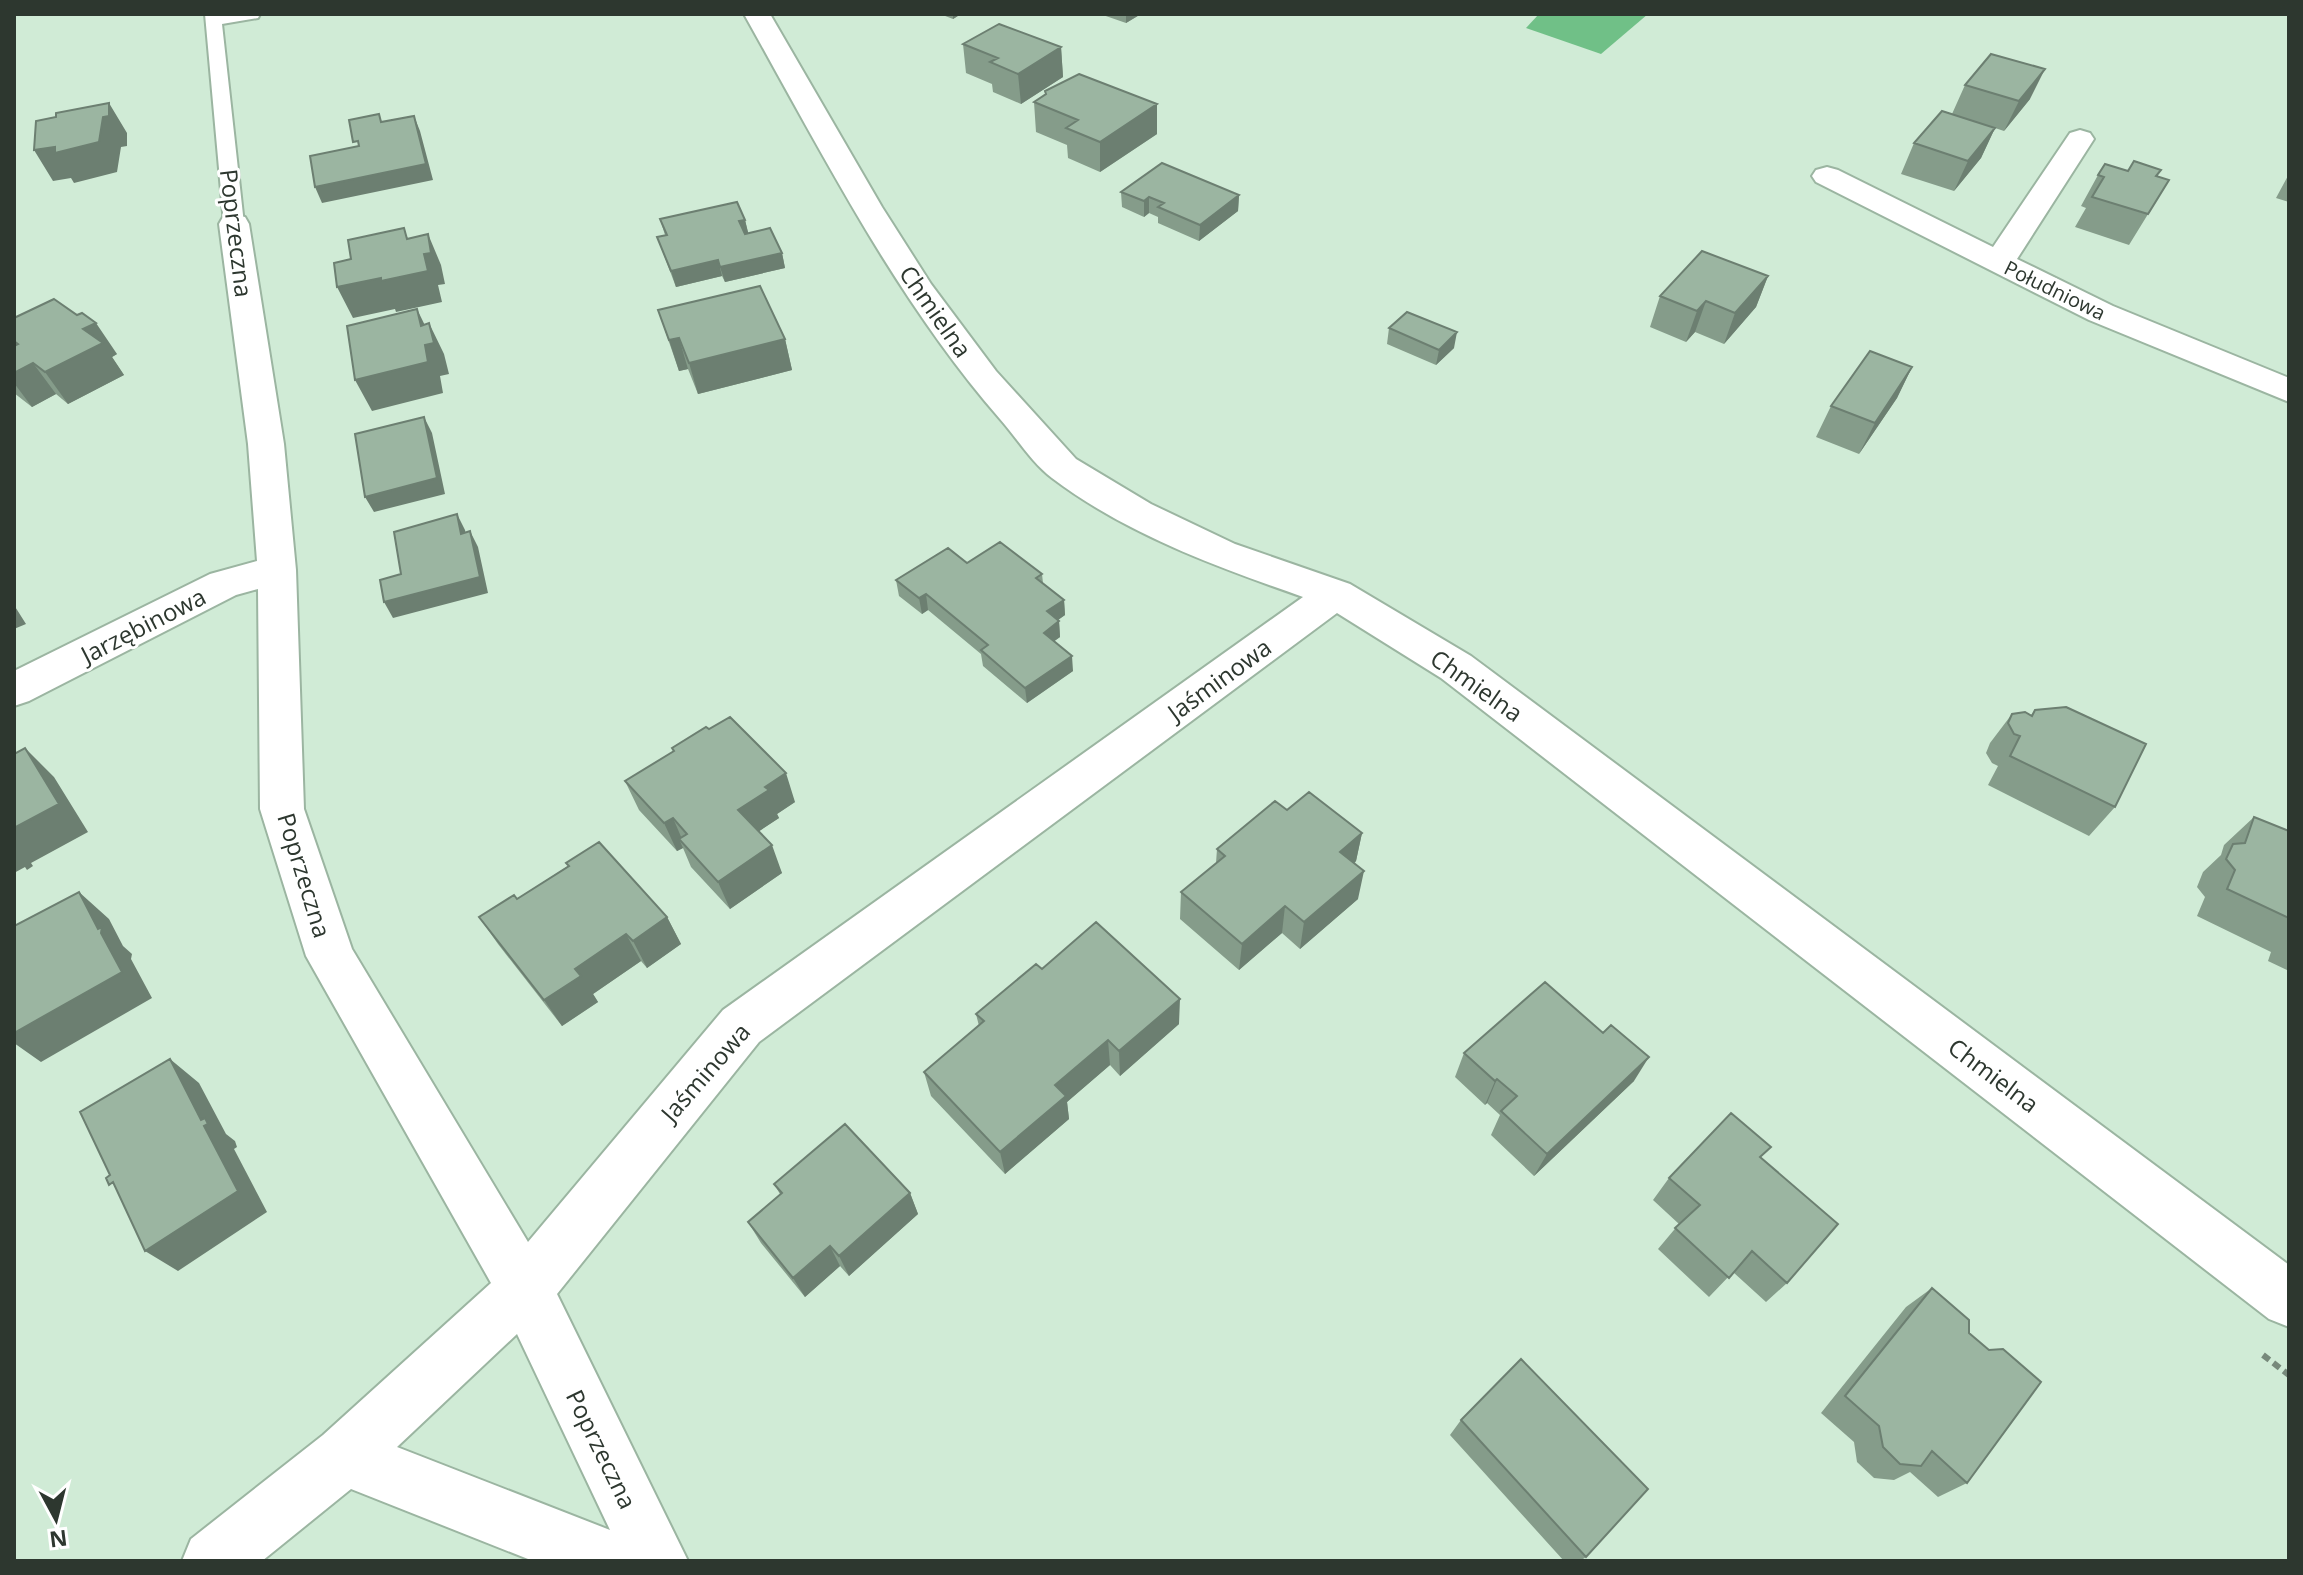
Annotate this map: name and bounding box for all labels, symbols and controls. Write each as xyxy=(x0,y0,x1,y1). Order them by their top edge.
street label: Poprzeczna xyxy=(213,167,261,299)
street label: Południowa xyxy=(2000,254,2110,326)
street label: Chmielna xyxy=(892,258,980,364)
street label: Jarzębinowa xyxy=(73,579,211,672)
street label: Jaśminowa xyxy=(1159,630,1277,729)
street label: Chmielna xyxy=(1424,641,1530,729)
street label: Poprzeczna xyxy=(270,809,340,941)
street label: Jaśminowa xyxy=(652,1016,757,1130)
street label: Chmielna xyxy=(1942,1030,2046,1120)
street label: Poprzeczna xyxy=(559,1384,645,1514)
north arrow xyxy=(16,1479,96,1559)
text: N xyxy=(48,1524,69,1556)

